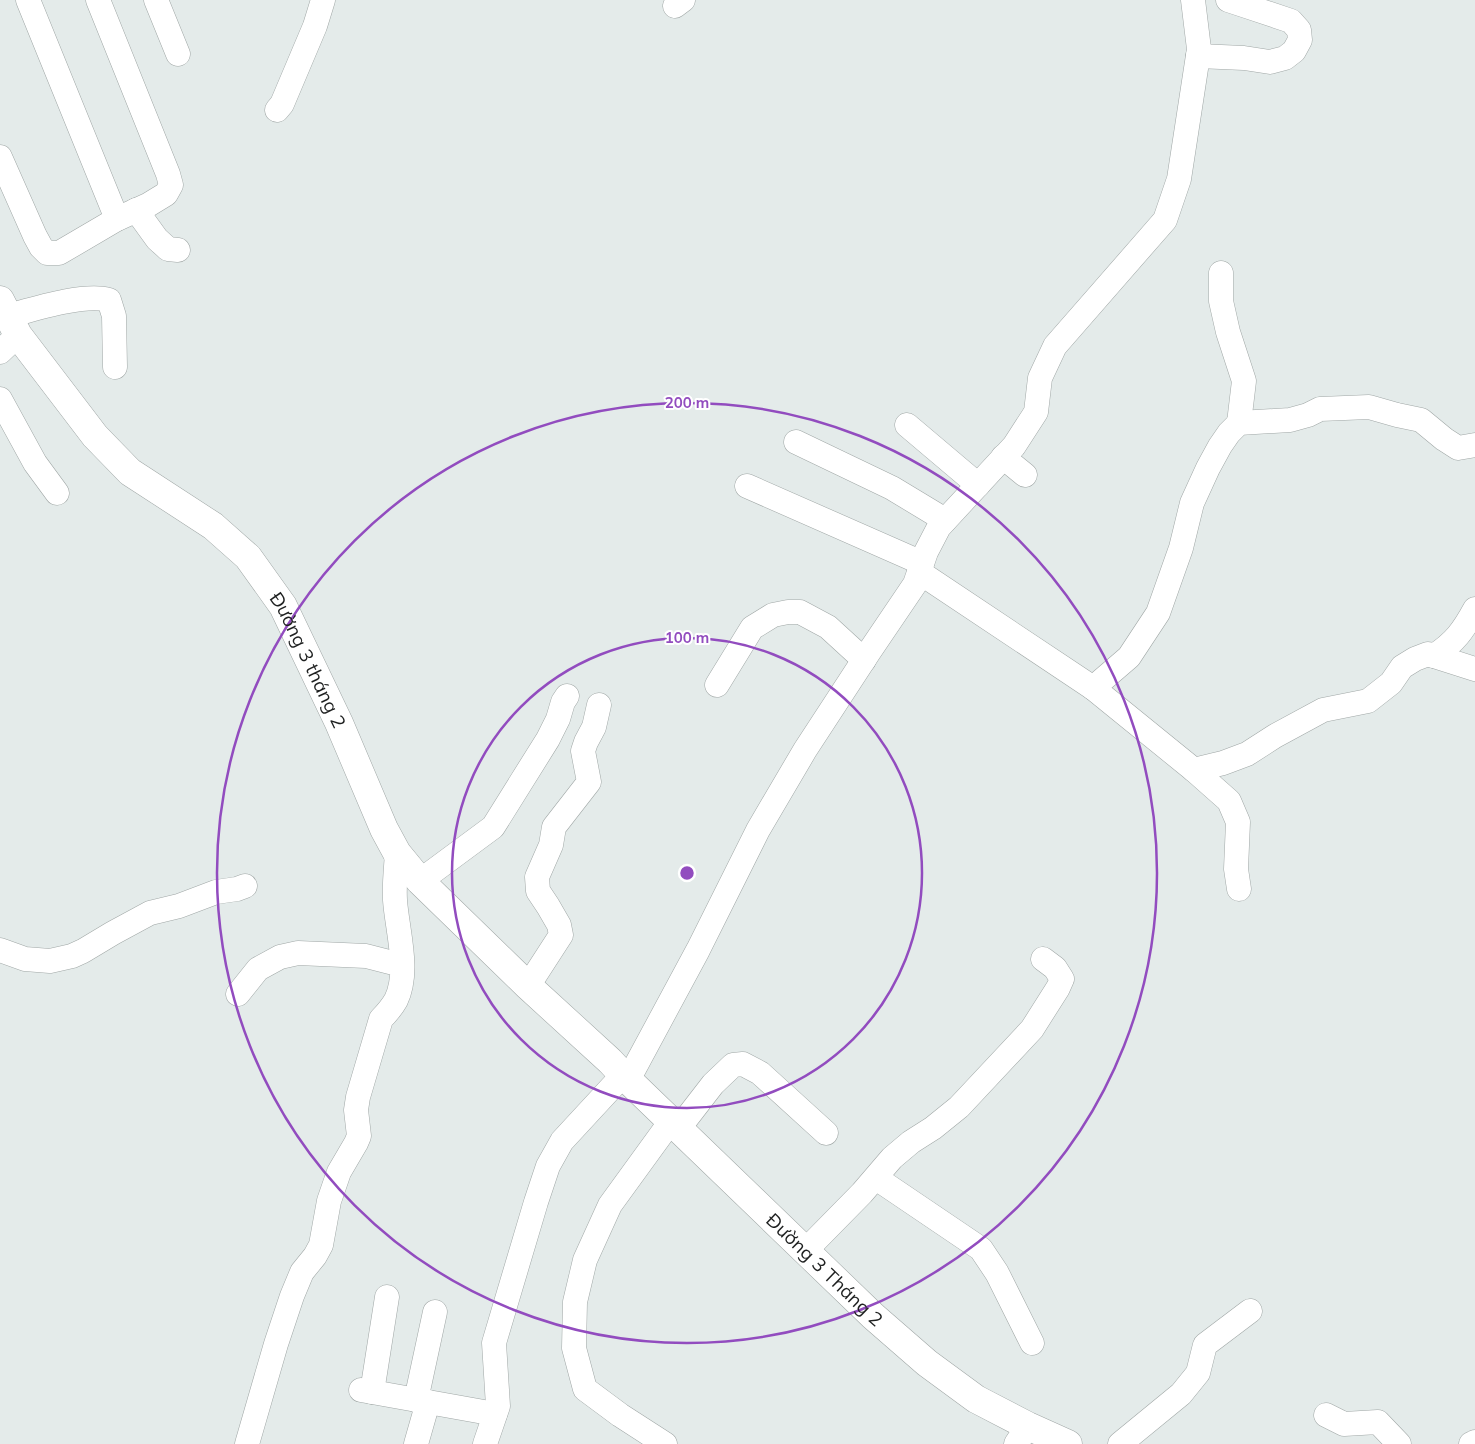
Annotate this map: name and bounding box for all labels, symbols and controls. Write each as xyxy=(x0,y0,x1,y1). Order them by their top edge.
text: 200 m xyxy=(665,393,709,412)
street label: Đường 3 tháng 2 xyxy=(265,587,351,732)
text: 100 m xyxy=(665,628,709,647)
centre of rings xyxy=(678,864,696,882)
street label: Đường 3 Tháng 2 xyxy=(761,1208,888,1331)

